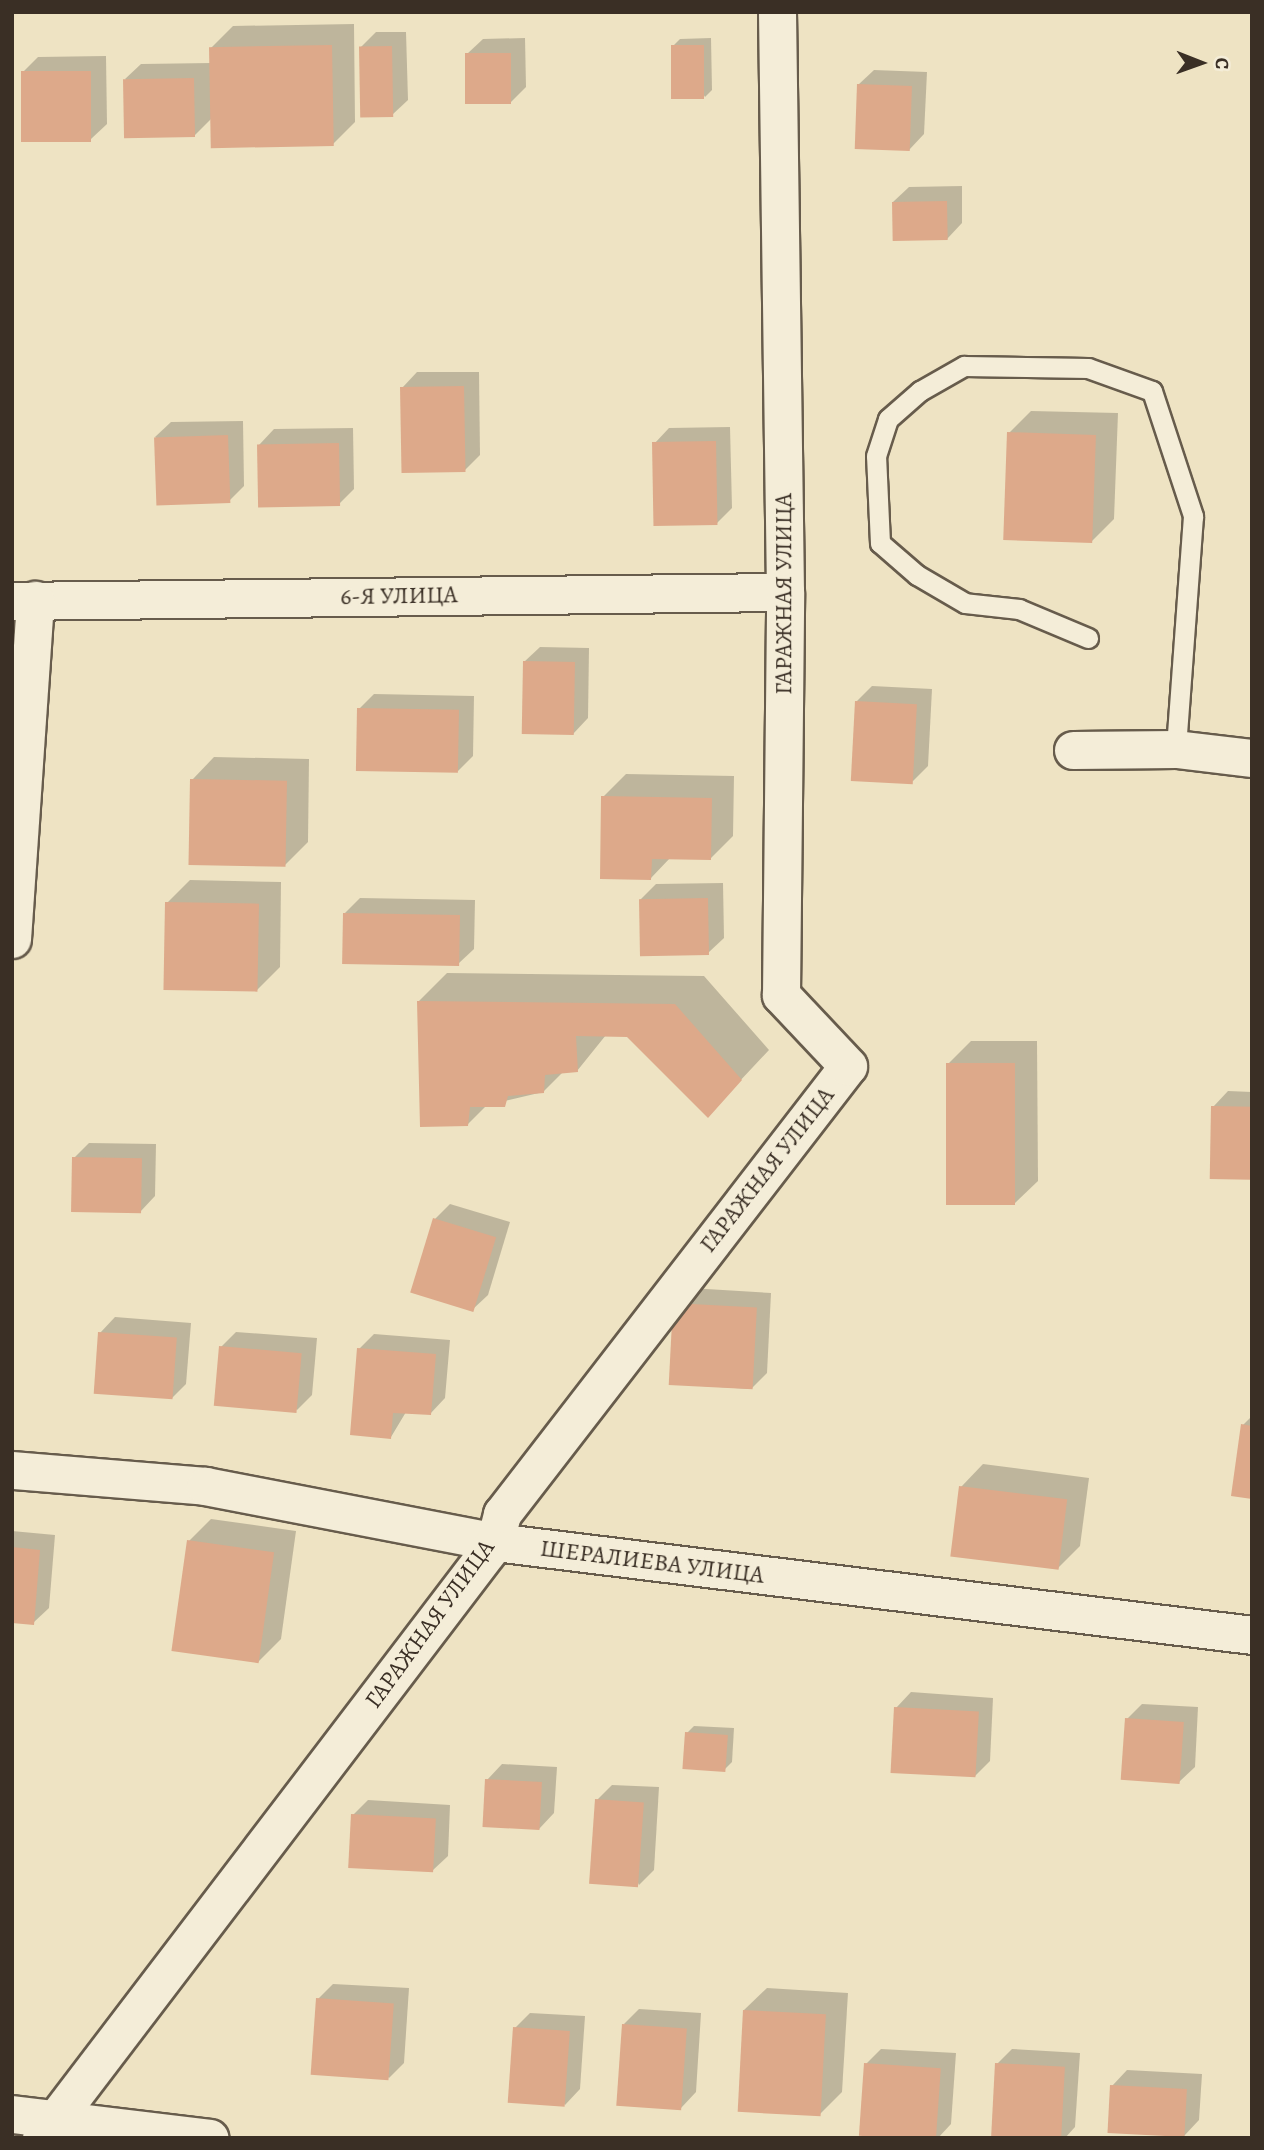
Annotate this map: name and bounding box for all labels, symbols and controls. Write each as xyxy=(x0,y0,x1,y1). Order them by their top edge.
north arrow xyxy=(1166,28,1236,98)
text: С xyxy=(1209,57,1235,69)
street label: ГАРАЖНАЯ УЛИЦА xyxy=(770,493,798,695)
street label: 6-Я УЛИЦА xyxy=(340,581,458,611)
street label: ГАРАЖНАЯ УЛИЦА xyxy=(694,1082,840,1258)
street label: ГАРАЖНАЯ УЛИЦА xyxy=(359,1534,501,1714)
street label: ШЕРАЛИЕВА УЛИЦА xyxy=(538,1534,766,1590)

